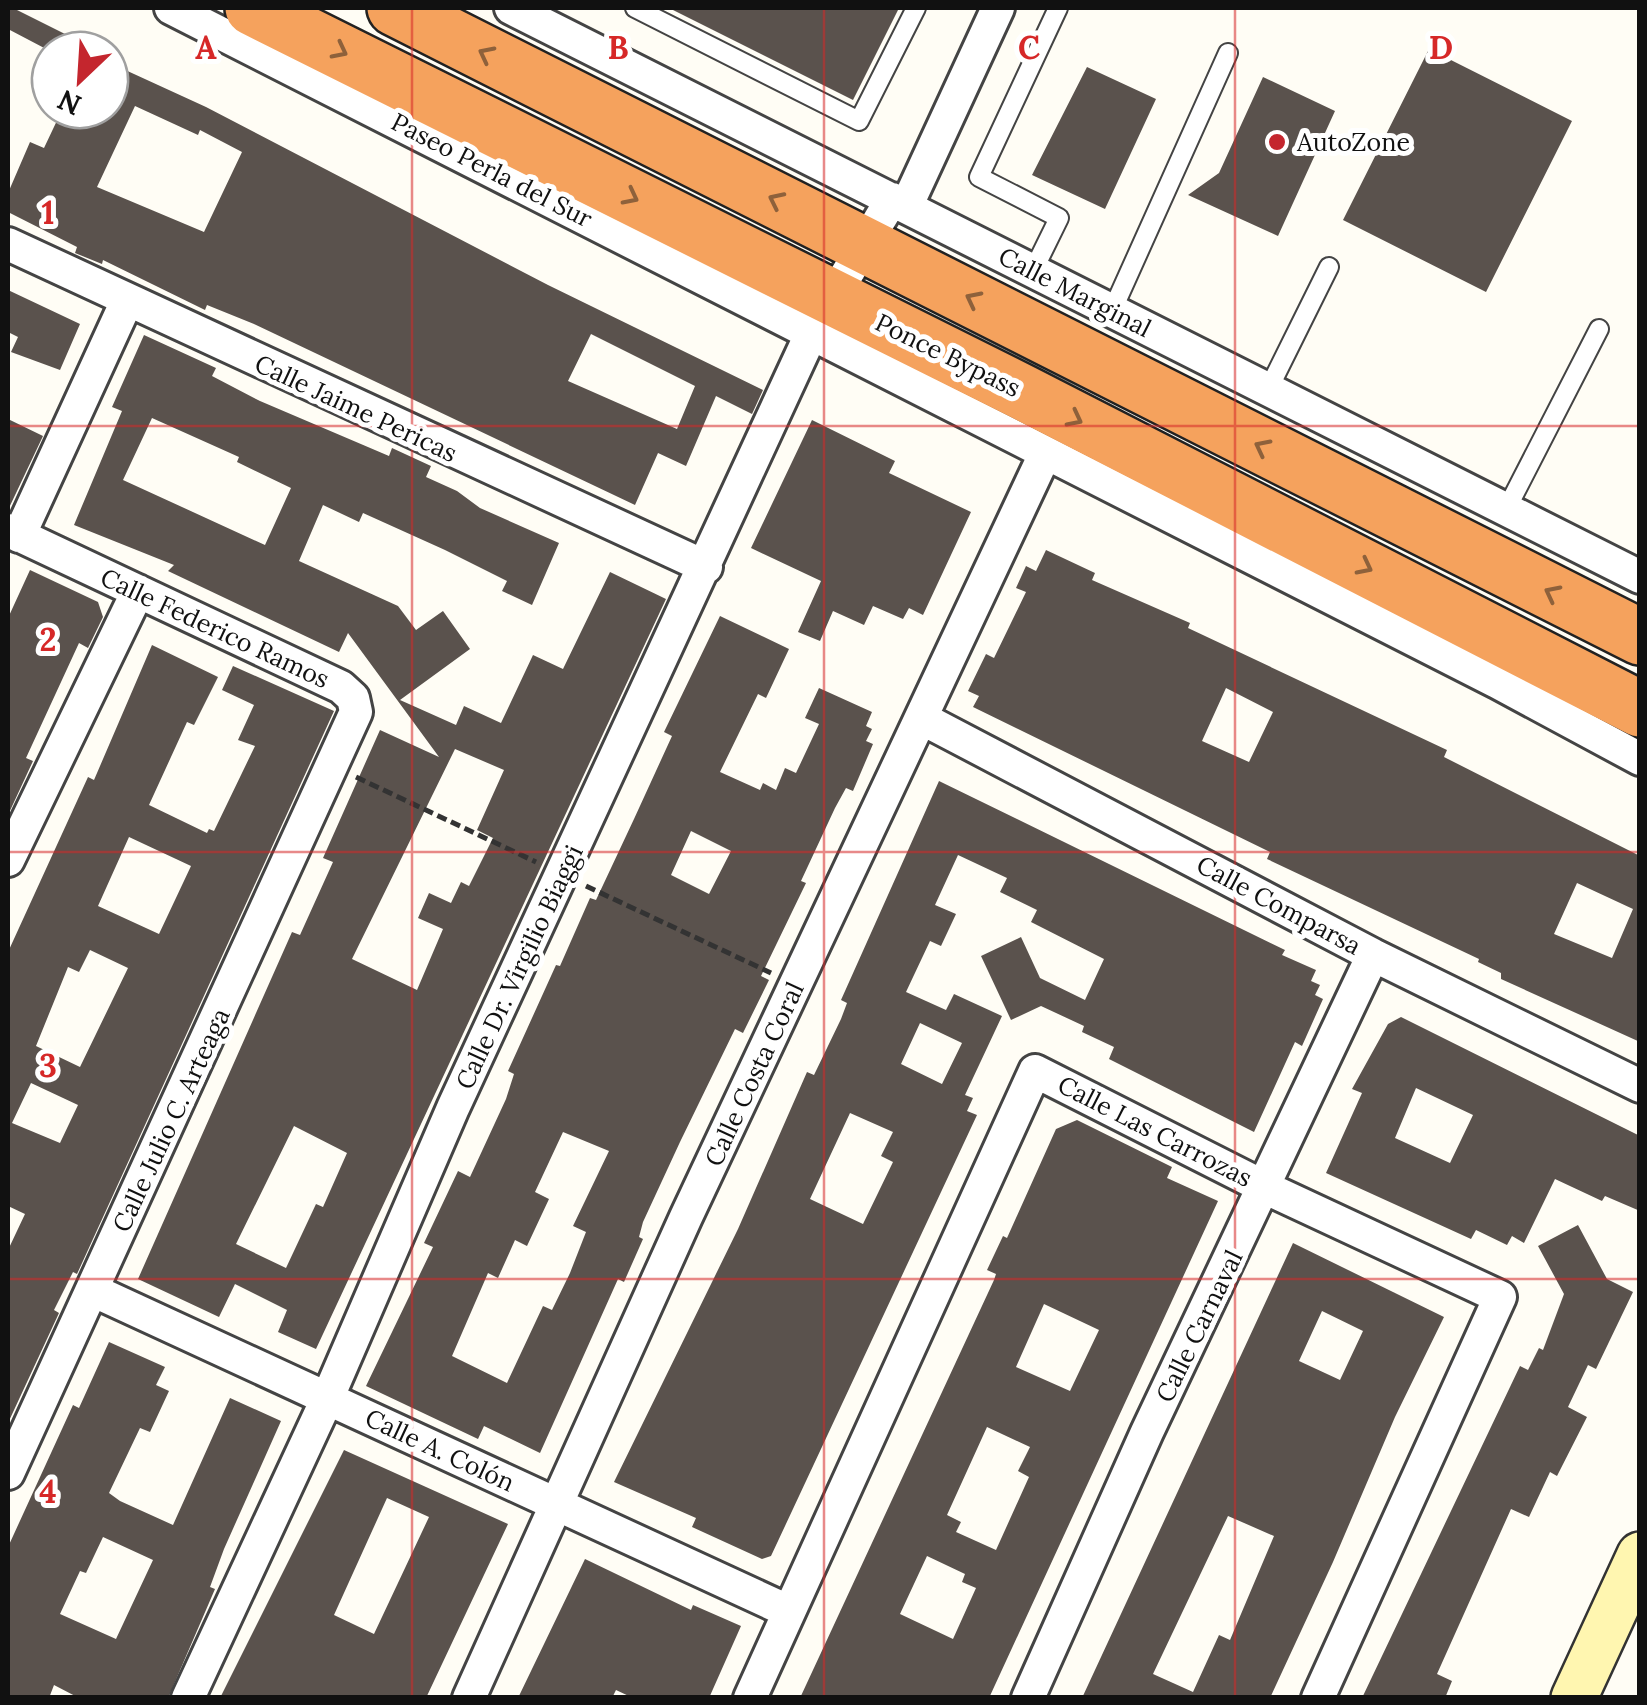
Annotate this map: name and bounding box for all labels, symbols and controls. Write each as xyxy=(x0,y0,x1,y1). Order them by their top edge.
text: A xyxy=(195,27,217,68)
text: B xyxy=(607,27,629,68)
text: C xyxy=(1018,27,1040,68)
text: D xyxy=(1429,27,1453,68)
north arrow xyxy=(30,30,130,130)
one-way arrow xyxy=(330,39,348,58)
one-way arrow xyxy=(478,47,496,67)
text: N xyxy=(52,82,87,124)
street label: Paseo Perla del Sur xyxy=(386,106,598,235)
place label: AutoZone xyxy=(1296,126,1410,158)
marker: AutoZone xyxy=(1266,131,1288,153)
one-way arrow xyxy=(621,185,639,205)
text: 1 xyxy=(42,192,55,233)
one-way arrow xyxy=(769,193,787,212)
street label: Calle Marginal xyxy=(993,240,1157,344)
one-way arrow xyxy=(965,292,983,311)
street label: Ponce Bypass xyxy=(870,306,1026,404)
street label: Calle Jaime Pericas xyxy=(250,347,462,469)
one-way arrow xyxy=(1065,407,1083,426)
one-way arrow xyxy=(1255,440,1273,459)
one-way arrow xyxy=(1354,555,1372,574)
street label: Calle Federico Ramos xyxy=(96,561,334,695)
one-way arrow xyxy=(1545,586,1563,606)
text: 2 xyxy=(39,619,57,660)
street label: Calle Dr. Virgilio Biaggi xyxy=(448,840,590,1094)
street label: Calle Comparsa xyxy=(1191,848,1367,962)
street label: Calle Costa Coral xyxy=(697,977,811,1171)
street label: Calle Julio C. Arteaga xyxy=(105,1003,237,1237)
text: 3 xyxy=(39,1045,57,1086)
street label: Calle Las Carrozas xyxy=(1052,1068,1258,1194)
street label: Calle Carnaval xyxy=(1148,1245,1250,1407)
street label: Calle A. Colón xyxy=(360,1401,520,1499)
text: 4 xyxy=(39,1471,57,1512)

